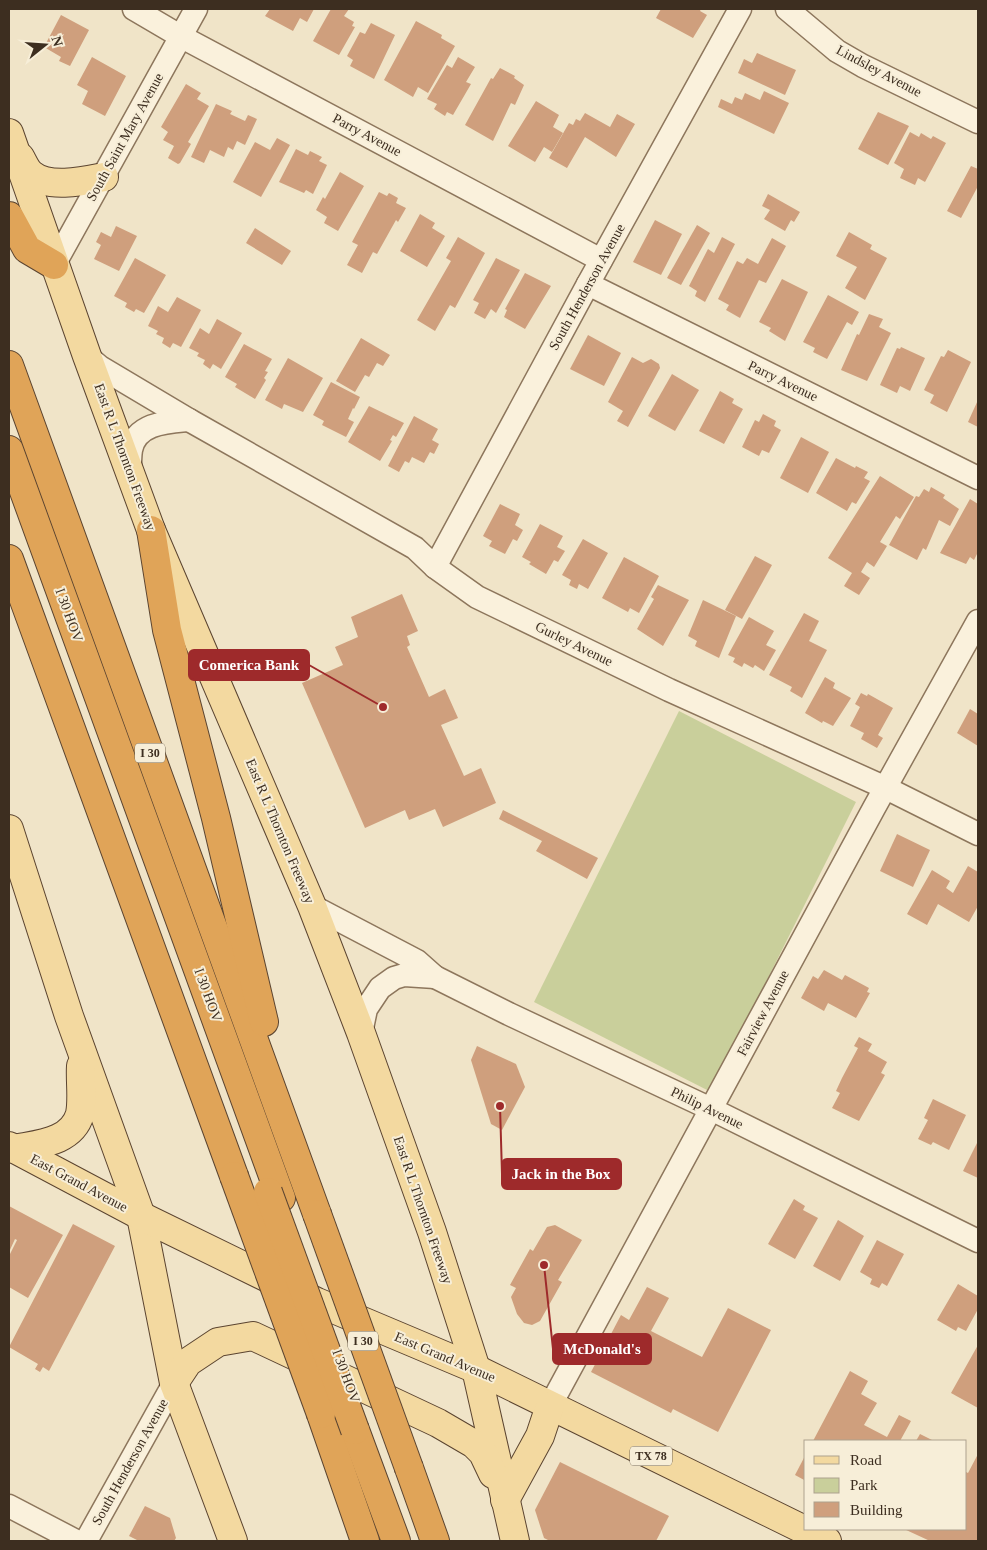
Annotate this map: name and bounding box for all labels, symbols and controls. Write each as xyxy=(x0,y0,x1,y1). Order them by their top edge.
north arrow xyxy=(20,20,70,70)
text: N xyxy=(48,34,66,48)
street label: Lindsley Avenue xyxy=(834,42,924,100)
street label: South Saint Mary Avenue xyxy=(84,70,166,204)
street label: Parry Avenue xyxy=(330,111,404,159)
street label: South Henderson Avenue xyxy=(546,221,628,353)
street label: Parry Avenue xyxy=(746,358,820,404)
street label: East R L Thornton Freeway xyxy=(91,381,159,533)
street label: I 30 HOV xyxy=(52,586,86,644)
street label: Gurley Avenue xyxy=(533,619,615,669)
callout: Comerica Bank xyxy=(189,650,309,680)
text: Comerica Bank xyxy=(199,657,300,673)
road number: I 30 xyxy=(135,744,165,762)
street label: East R L Thornton Freeway xyxy=(243,756,317,906)
street label: I 30 HOV xyxy=(191,966,225,1024)
street label: Fairview Avenue xyxy=(734,968,792,1058)
street label: Philip Avenue xyxy=(668,1084,746,1132)
street label: East R L Thornton Freeway xyxy=(391,1134,455,1286)
street label: East Grand Avenue xyxy=(28,1151,130,1215)
callout: Jack in the Box xyxy=(502,1159,621,1189)
text: Jack in the Box xyxy=(512,1166,611,1182)
street label: East Grand Avenue xyxy=(392,1329,498,1385)
road number: I 30 xyxy=(348,1332,378,1350)
callout: McDonald's xyxy=(553,1334,651,1364)
text: McDonald's xyxy=(563,1341,641,1357)
street label: I 30 HOV xyxy=(329,1347,363,1405)
street label: South Henderson Avenue xyxy=(89,1396,171,1528)
legend xyxy=(804,1440,967,1530)
road number: TX 78 xyxy=(630,1446,672,1465)
text: Road xyxy=(850,1452,882,1468)
text: Park xyxy=(850,1477,878,1493)
text: Building xyxy=(850,1502,903,1518)

